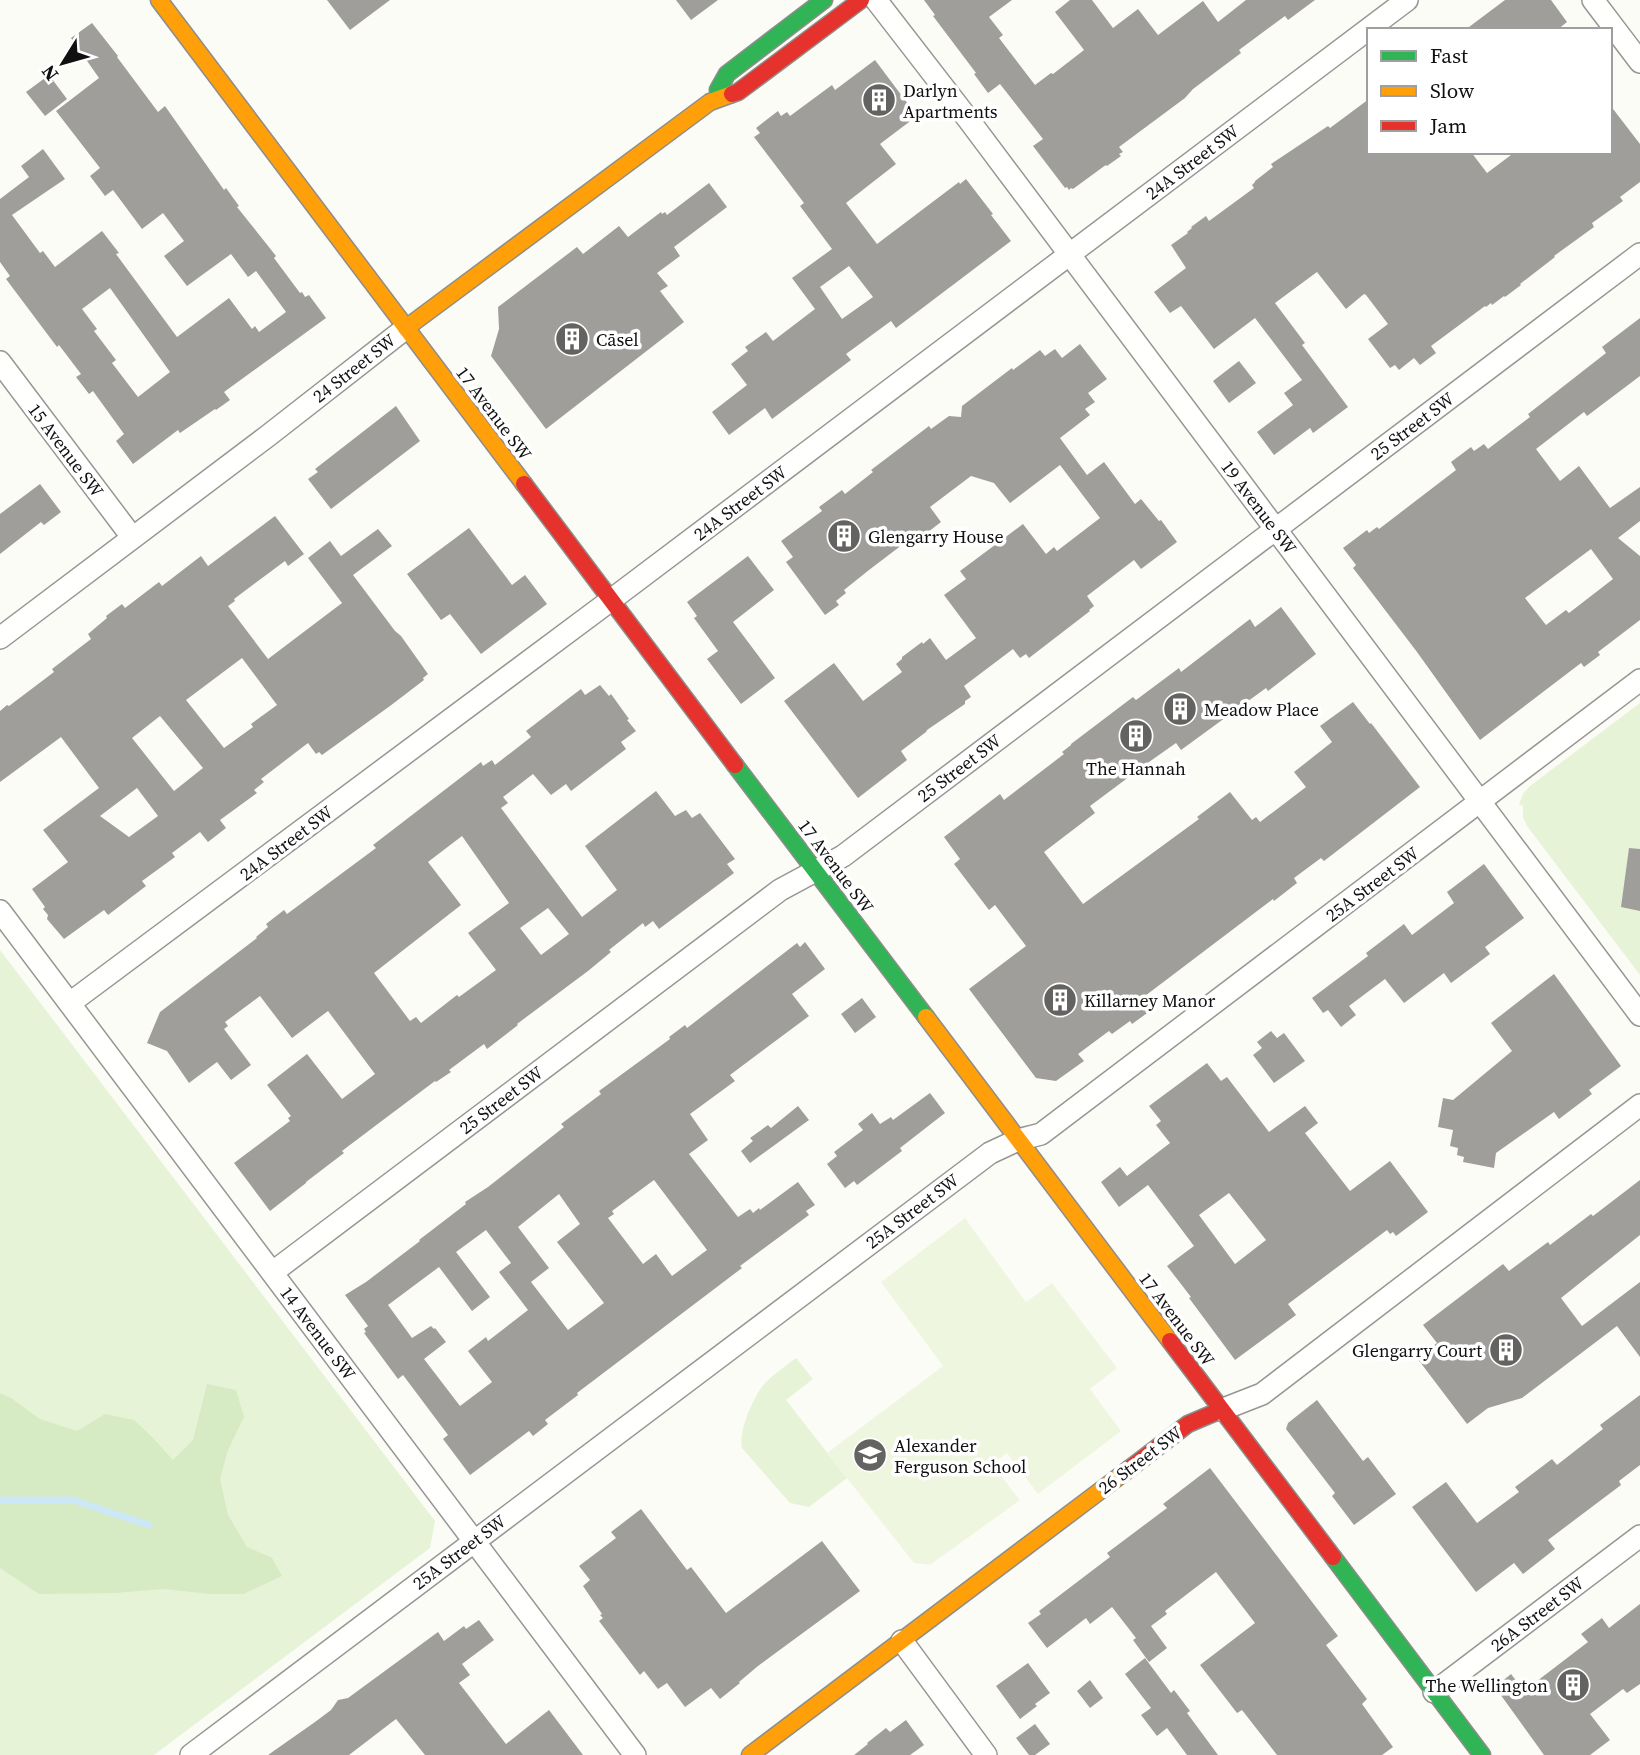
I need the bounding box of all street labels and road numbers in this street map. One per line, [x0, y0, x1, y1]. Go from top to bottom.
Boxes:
street label: 24A Street SW [1140, 118, 1244, 205]
street label: 24 Street SW [307, 327, 401, 408]
street label: 17 Avenue SW [450, 361, 538, 466]
street label: 25 Street SW [1365, 386, 1460, 466]
street label: 15 Avenue SW [22, 398, 110, 503]
street label: 19 Avenue SW [1215, 455, 1303, 560]
street label: 24A Street SW [688, 459, 792, 546]
street label: 25 Street SW [912, 728, 1007, 808]
street label: 24A Street SW [234, 799, 338, 886]
street label: 17 Avenue SW [792, 814, 880, 919]
street label: 25A Street SW [1320, 840, 1424, 927]
street label: 25 Street SW [454, 1060, 549, 1140]
street label: 25A Street SW [860, 1167, 964, 1254]
street label: 17 Avenue SW [1133, 1267, 1221, 1372]
street label: 14 Avenue SW [274, 1281, 362, 1386]
street label: 26 Street SW [1093, 1420, 1188, 1500]
street label: 25A Street SW [407, 1508, 511, 1595]
street label: 26A Street SW [1485, 1570, 1589, 1657]

